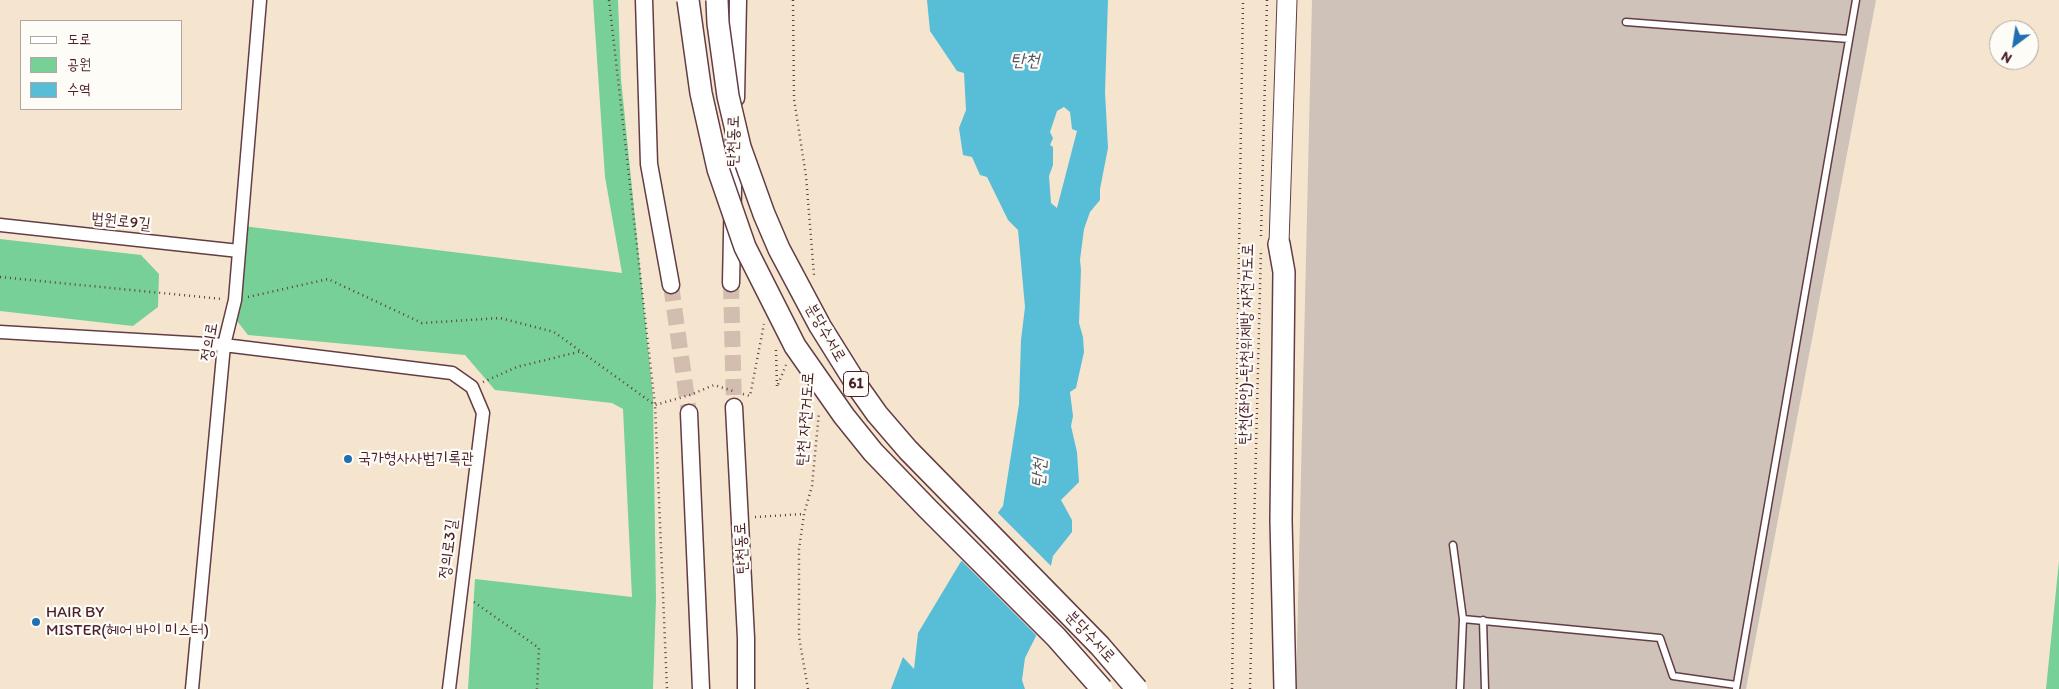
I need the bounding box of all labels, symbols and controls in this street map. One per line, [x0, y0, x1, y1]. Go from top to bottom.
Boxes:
legend [20, 20, 182, 110]
north arrow [1989, 20, 2039, 70]
text: 도로 [67, 30, 91, 48]
text: N [1998, 48, 2015, 67]
water label: 탄천 [1011, 50, 1039, 72]
text: 공원 [67, 55, 91, 73]
text: 수역 [67, 80, 91, 98]
street label: 탄천동로 [724, 115, 744, 167]
street label: 법원로9길 [90, 209, 152, 235]
street label: 탄천(좌안)-탄천위제방 자전거도로 [1236, 243, 1258, 445]
street label: 분당수서로 [801, 300, 849, 366]
street label: 정의로 [197, 321, 223, 363]
street label: 탄천 자전거도로 [793, 372, 819, 466]
road number: 61 [844, 372, 868, 396]
place label: 국가형사사법기록관 [358, 449, 474, 469]
marker: 국가형사사법기록관 [342, 453, 354, 465]
water label: 탄천 [1028, 458, 1052, 488]
street label: 정의로3길 [436, 518, 462, 580]
street label: 탄천동로 [731, 522, 753, 574]
place label: HAIR BY MISTER(헤어 바이 미스터) [46, 603, 209, 641]
street label: 분당수서로 [1061, 607, 1119, 667]
marker: HAIR BY MISTER(헤어 바이 미스터) [30, 616, 42, 628]

